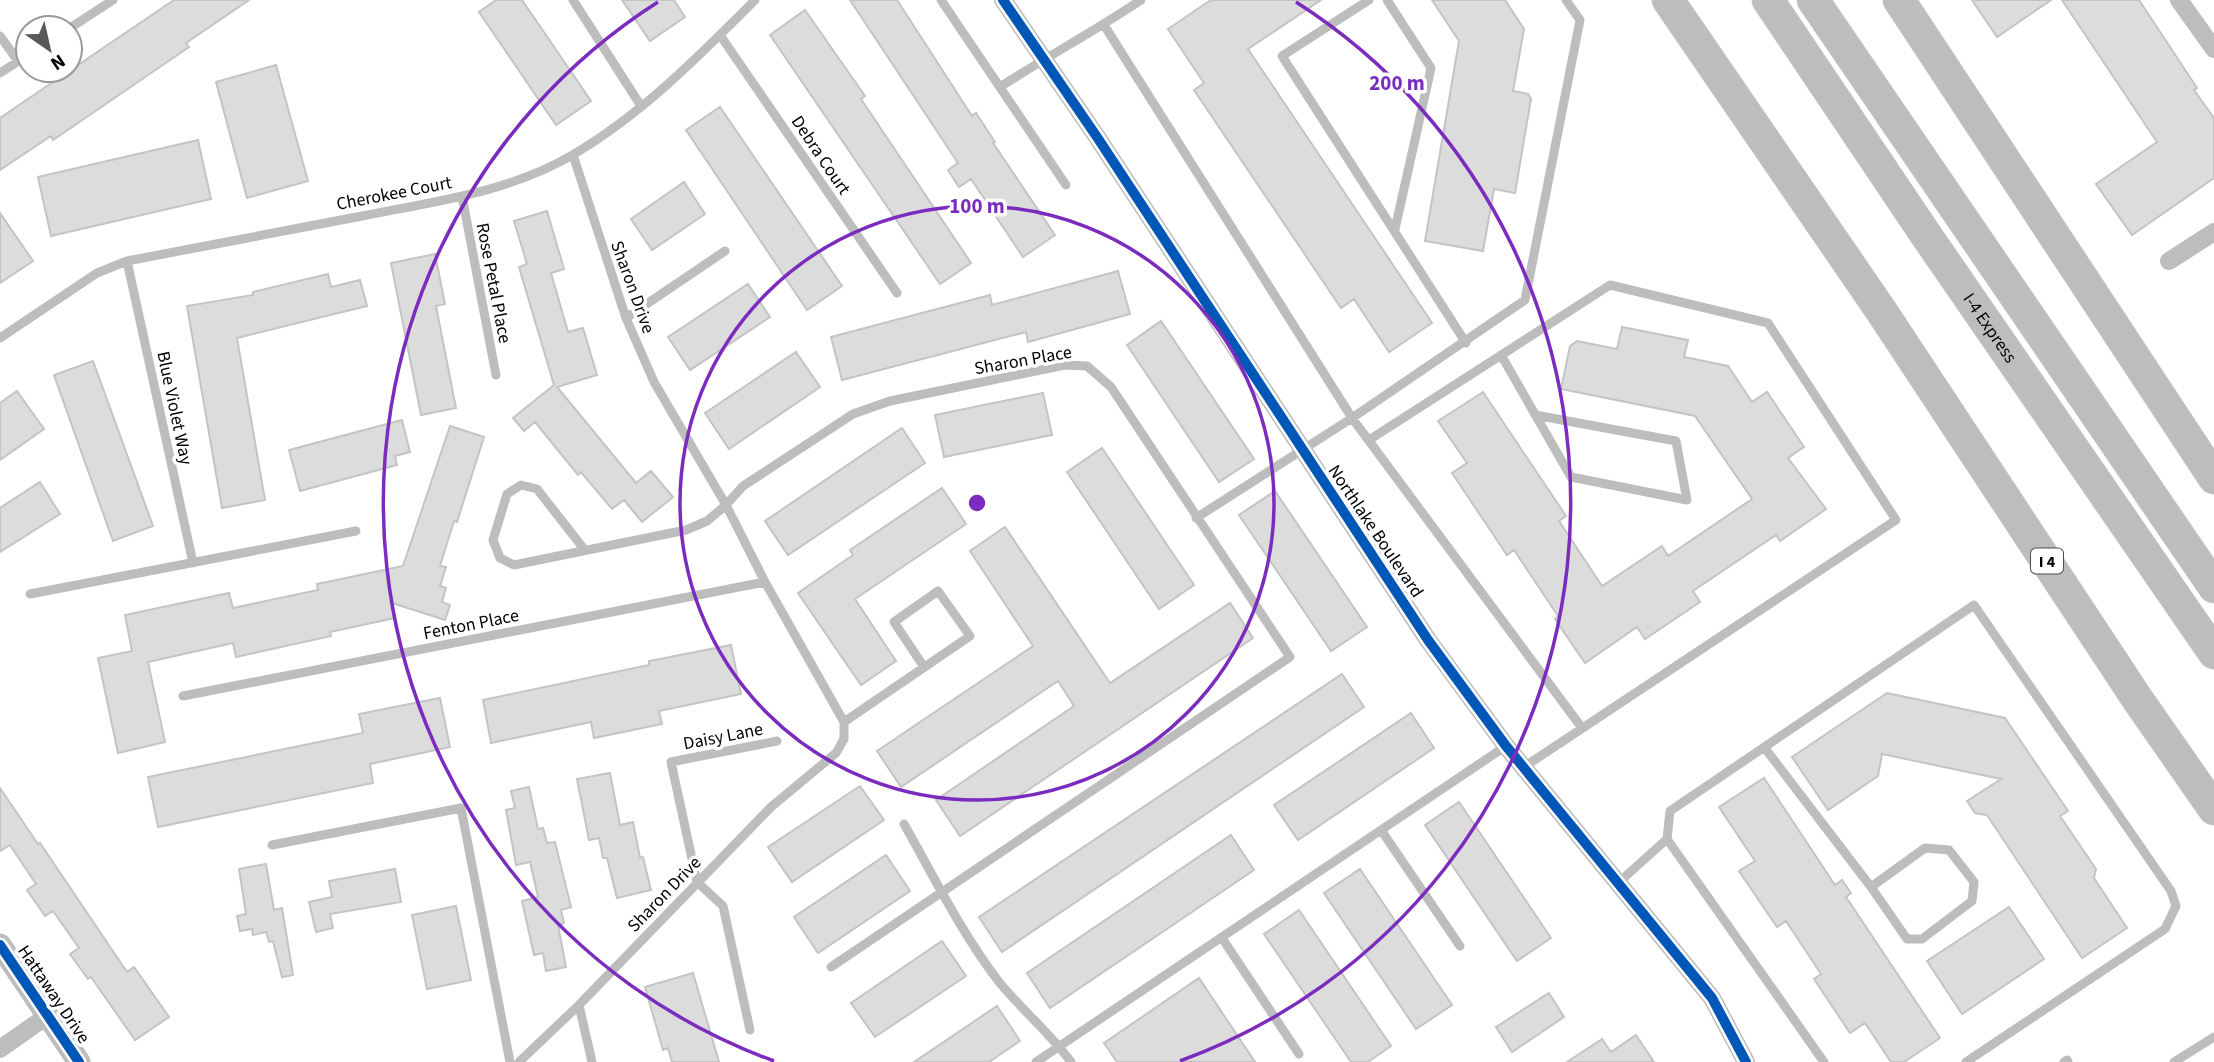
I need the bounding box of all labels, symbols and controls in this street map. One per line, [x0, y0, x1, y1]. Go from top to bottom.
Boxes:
north arrow [14, 14, 84, 84]
text: N [45, 47, 70, 77]
text: 200 m [1369, 68, 1425, 98]
street label: Debra Court [785, 111, 856, 200]
street label: Cherokee Court [334, 170, 454, 217]
text: 100 m [949, 191, 1005, 221]
street label: Rose Petal Place [470, 221, 517, 345]
street label: Sharon Drive [604, 237, 661, 337]
street label: I-4 Express [1957, 288, 2023, 368]
street label: Sharon Place [972, 340, 1074, 381]
street label: Blue Violet Way [150, 349, 199, 468]
street label: Northlake Boulevard [1322, 460, 1429, 603]
centre of rings [965, 491, 989, 515]
road number: I 4 [2031, 548, 2063, 574]
street label: Fenton Place [421, 603, 521, 646]
street label: Daisy Lane [681, 717, 765, 756]
street label: Sharon Drive [622, 851, 707, 938]
street label: Hattaway Drive [11, 940, 96, 1049]

